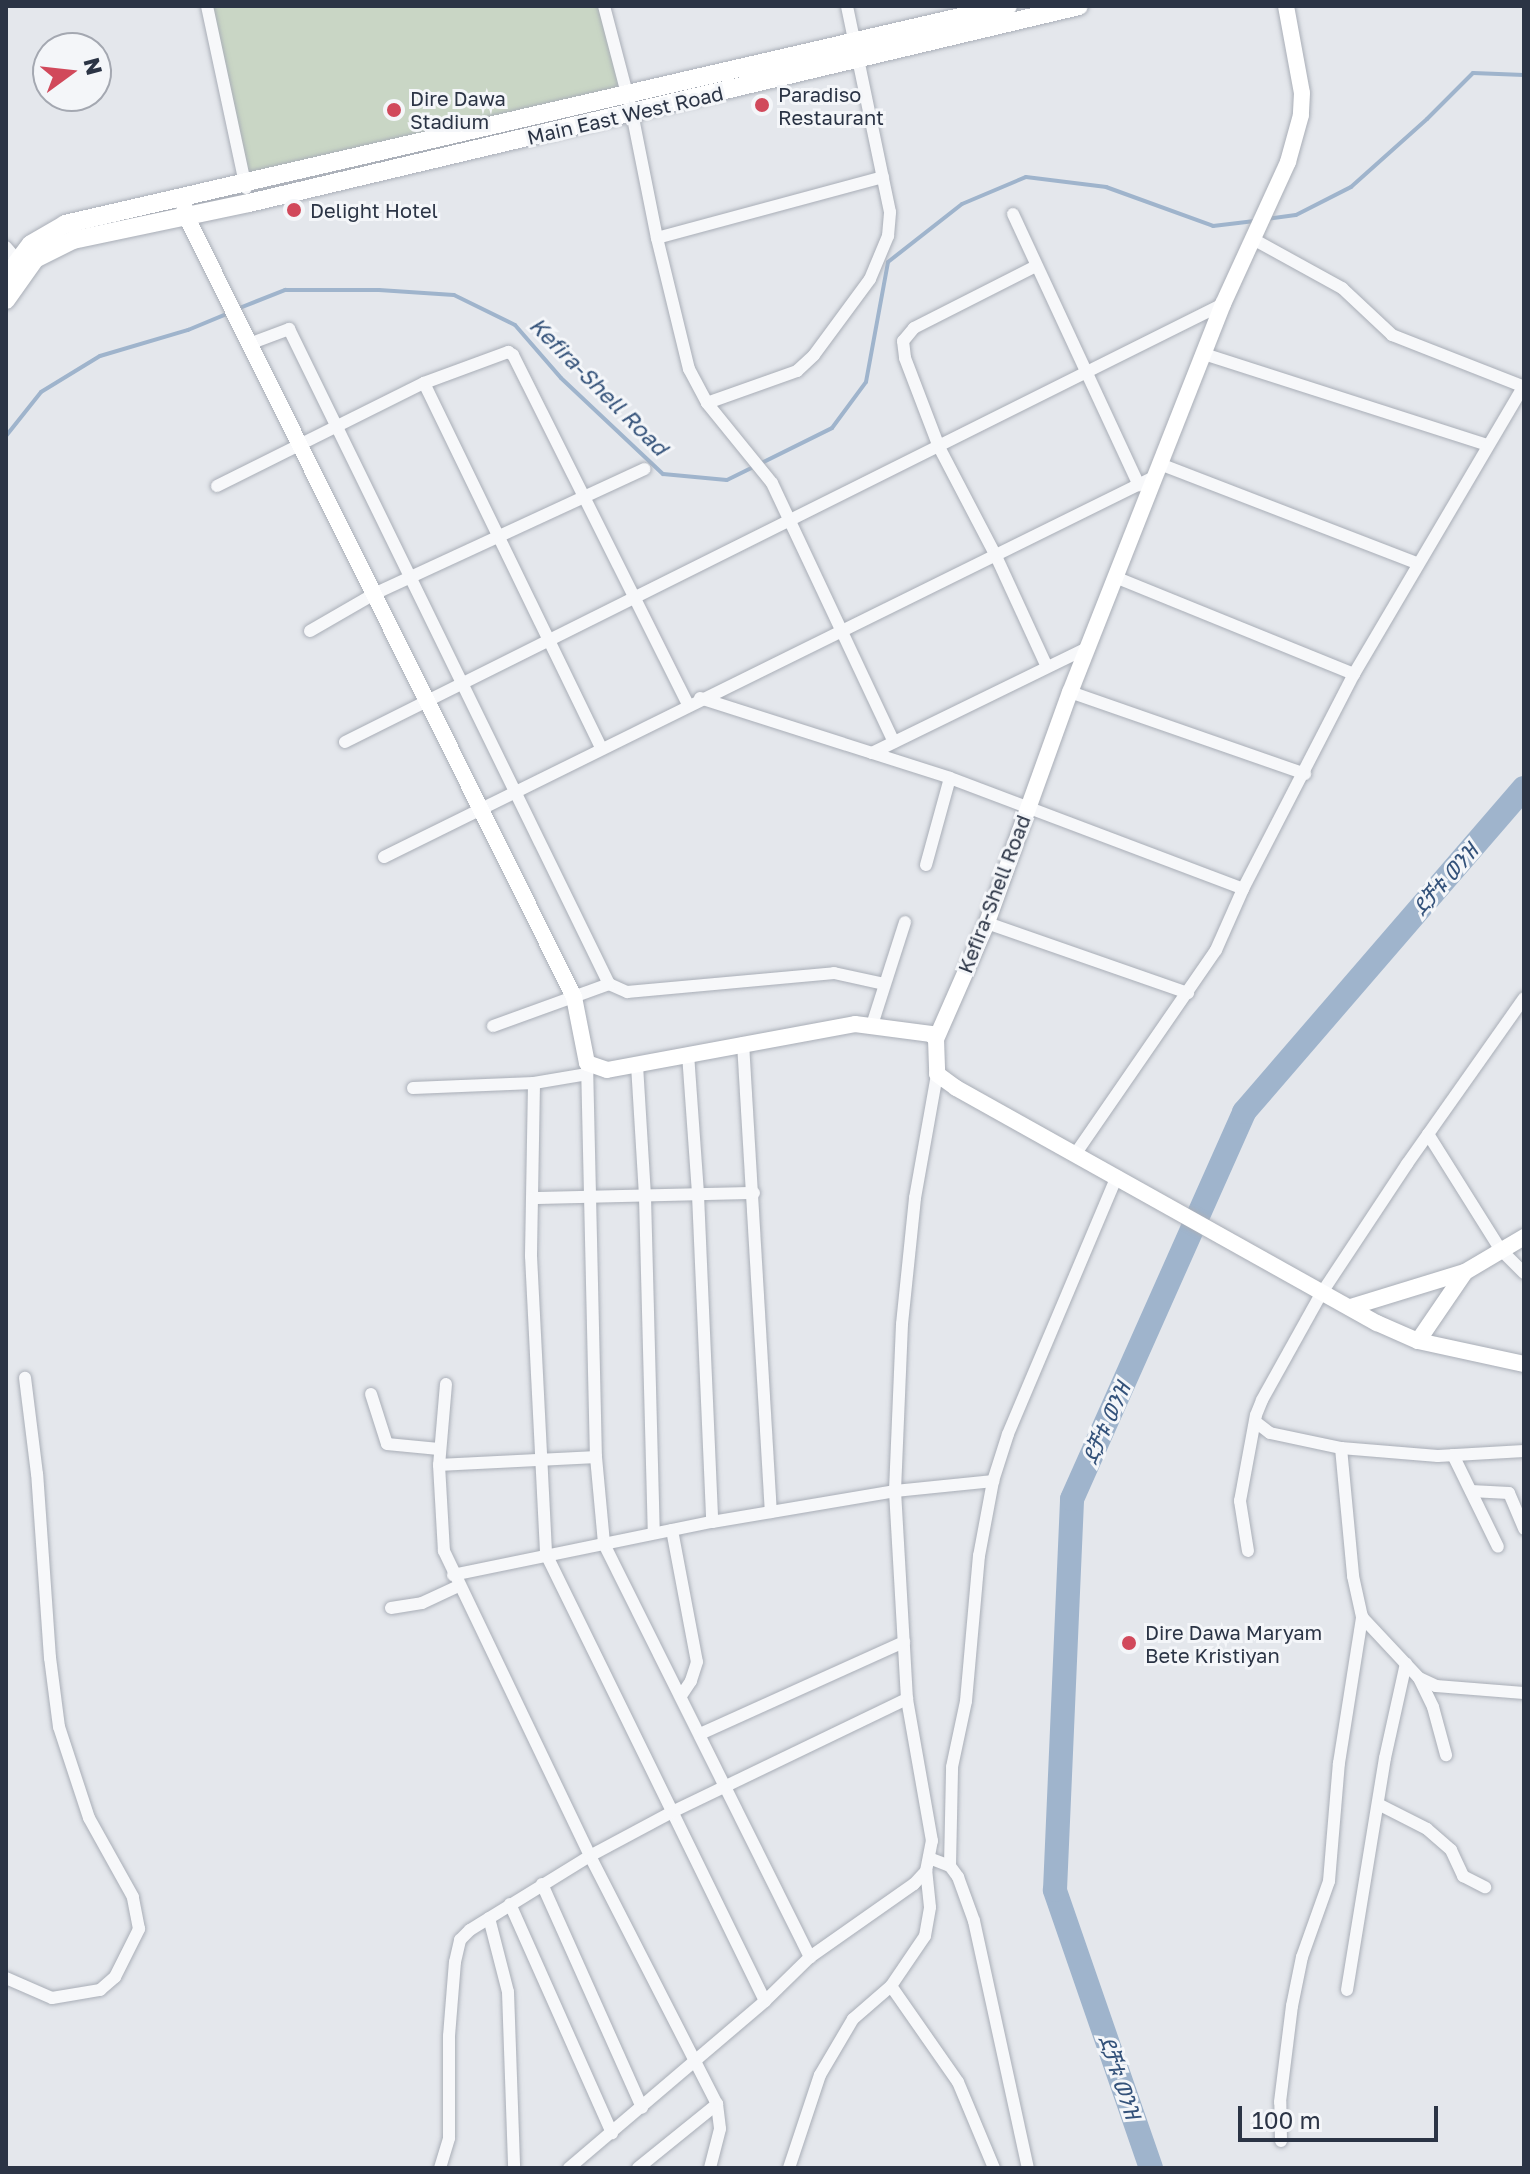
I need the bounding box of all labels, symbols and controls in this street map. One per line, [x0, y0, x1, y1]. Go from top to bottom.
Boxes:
north arrow [32, 32, 112, 112]
text: N [79, 55, 109, 78]
street label: Main East West Road [525, 81, 725, 149]
place label: Paradiso Restaurant [778, 82, 884, 129]
place label: Dire Dawa Stadium [410, 86, 506, 133]
marker: Paradiso Restaurant [753, 96, 771, 114]
marker: Dire Dawa Stadium [385, 101, 403, 119]
place label: Delight Hotel [310, 198, 438, 222]
marker: Delight Hotel [285, 201, 303, 219]
water label: Kefira-Shell Road [525, 312, 673, 460]
street label: Kefira-Shell Road [953, 812, 1035, 976]
water label: ደቻቱ ወንዝ [1407, 838, 1483, 920]
water label: ደቻቱ ወንዝ [1076, 1378, 1136, 1468]
place label: Dire Dawa Maryam Bete Kristiyan [1145, 1620, 1322, 1667]
marker: Dire Dawa Maryam Bete Kristiyan [1120, 1634, 1138, 1652]
water label: ደቻቱ ወንዝ [1093, 2032, 1147, 2122]
scale bar [1242, 2090, 1442, 2140]
text: 100 m [1252, 2105, 1321, 2134]

